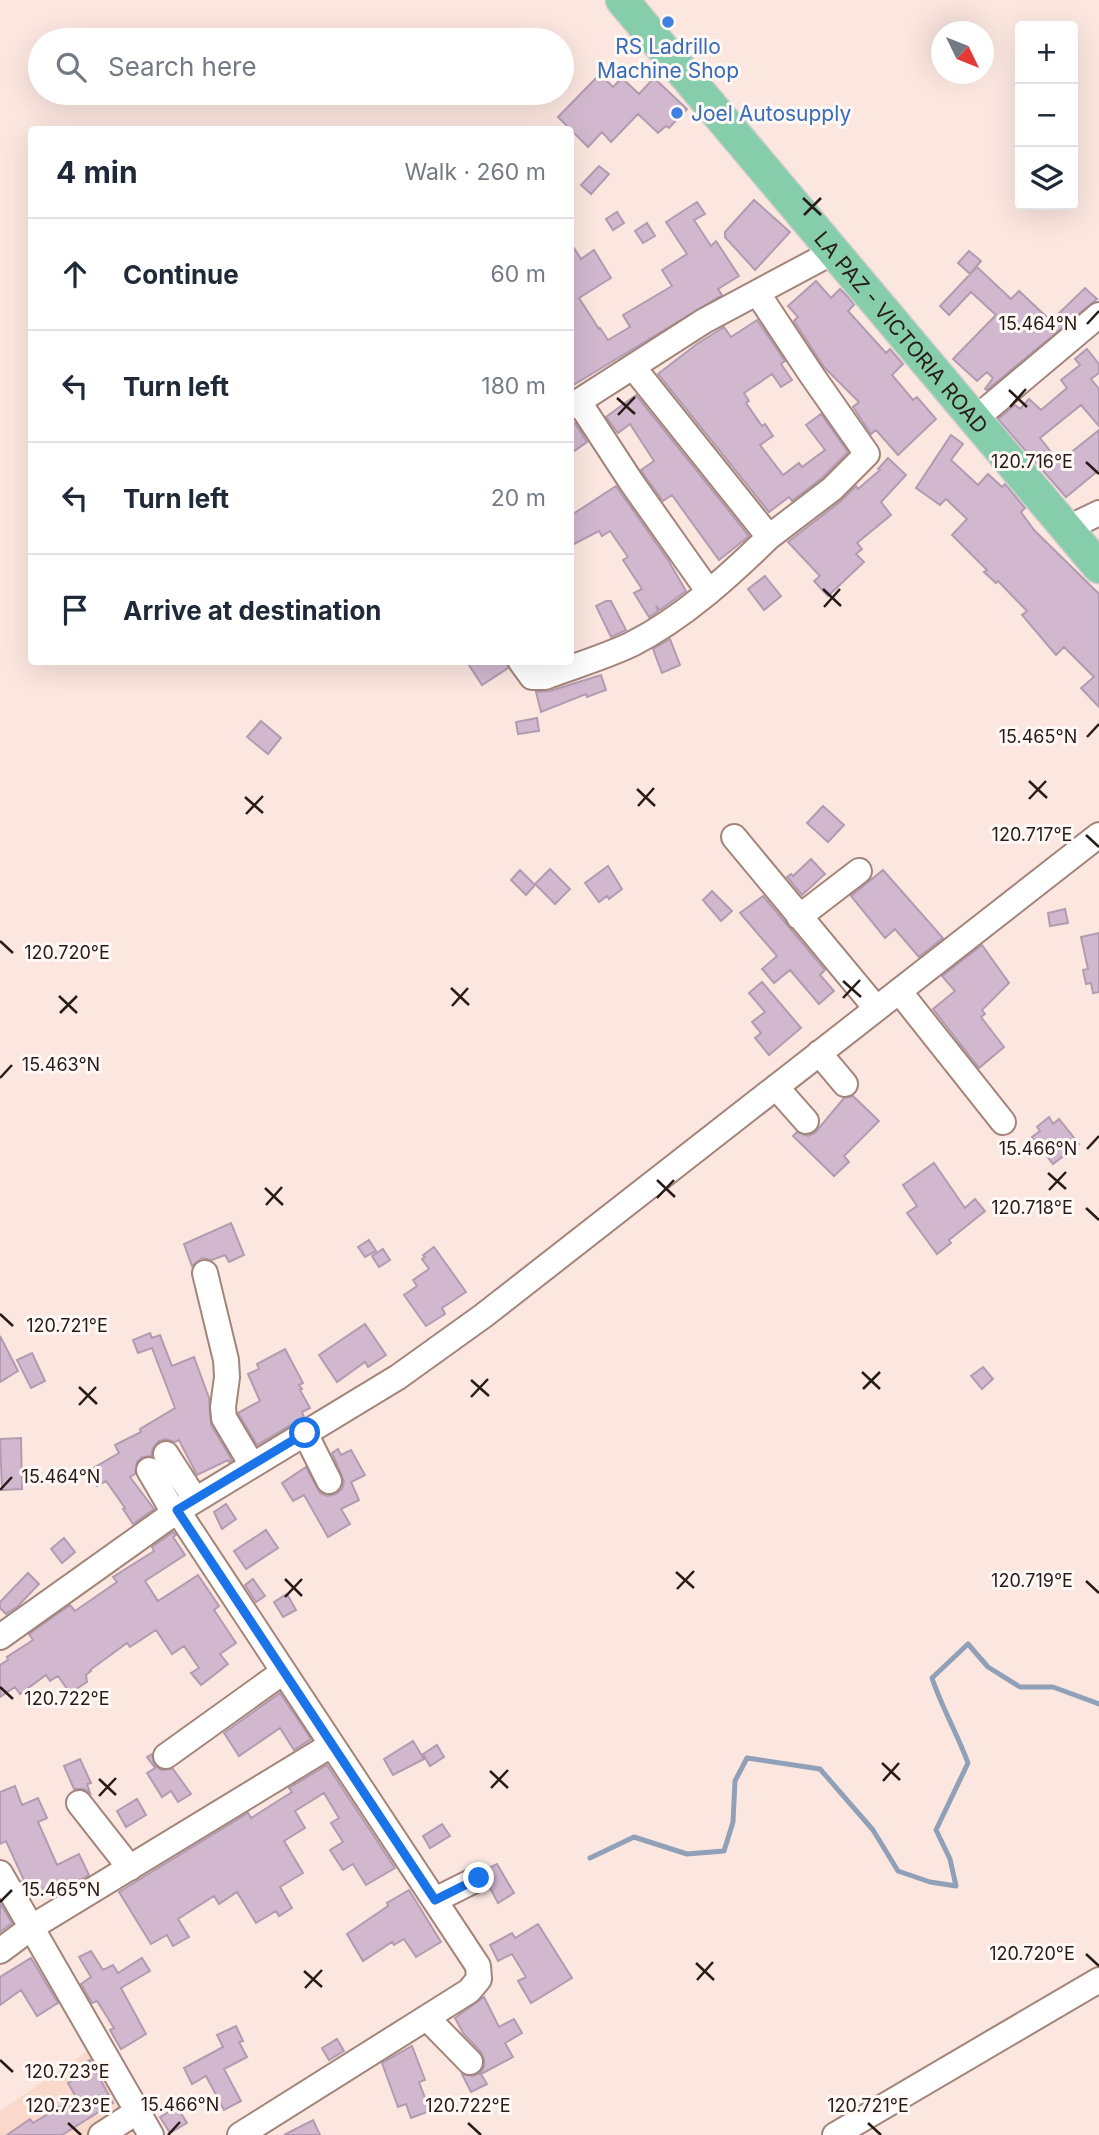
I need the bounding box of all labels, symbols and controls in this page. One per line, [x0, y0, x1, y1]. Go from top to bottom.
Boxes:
marker: RS Ladrillo Machine Shop [660, 14, 676, 30]
north arrow [931, 21, 994, 84]
map controls [1015, 21, 1078, 210]
button: + [1015, 21, 1078, 84]
search box [28, 28, 574, 105]
place label: RS Ladrillo Machine Shop [597, 34, 739, 83]
icon: search [52, 48, 90, 86]
text: Search here [108, 51, 257, 82]
button: − [1015, 84, 1078, 147]
place label: Joel Autosupply [691, 101, 851, 126]
marker: Joel Autosupply [669, 105, 685, 121]
button: layers [1015, 147, 1078, 210]
text: 4 min [56, 154, 138, 190]
text: Walk · 260 m [404, 158, 546, 186]
street label: LA PAZ - VICTORIA ROAD [809, 226, 993, 438]
icon: ahead [56, 255, 94, 293]
text: Continue [123, 259, 239, 290]
text: 60 m [491, 260, 546, 288]
text: 15.464°N [999, 313, 1077, 334]
icon: left [56, 367, 94, 405]
text: Turn left [123, 371, 229, 402]
text: 180 m [481, 372, 546, 400]
text: 120.716°E [991, 451, 1073, 472]
icon: left [56, 479, 94, 517]
text: Turn left [123, 483, 229, 514]
text: 20 m [491, 484, 546, 512]
icon: arrive [56, 591, 94, 629]
text: Arrive at destination [123, 595, 382, 626]
text: 15.465°N [999, 726, 1077, 747]
text: 120.717°E [992, 824, 1072, 845]
text: 120.720°E [24, 942, 110, 963]
text: 15.463°N [22, 1054, 100, 1075]
text: 15.466°N [999, 1138, 1077, 1159]
text: 120.718°E [991, 1197, 1073, 1218]
text: 120.721°E [26, 1315, 108, 1336]
route start [289, 1417, 320, 1448]
text: 15.464°N [22, 1466, 100, 1487]
text: 120.719°E [991, 1570, 1073, 1591]
text: 120.722°E [24, 1688, 110, 1709]
route end [463, 1862, 494, 1893]
text: 15.465°N [22, 1879, 100, 1900]
text: 120.720°E [989, 1943, 1075, 1964]
text: 120.723°E [24, 2061, 110, 2082]
text: 15.466°N [141, 2094, 219, 2115]
text: 120.723°E [25, 2095, 111, 2116]
text: 120.722°E [425, 2095, 511, 2116]
text: 120.721°E [827, 2095, 909, 2116]

